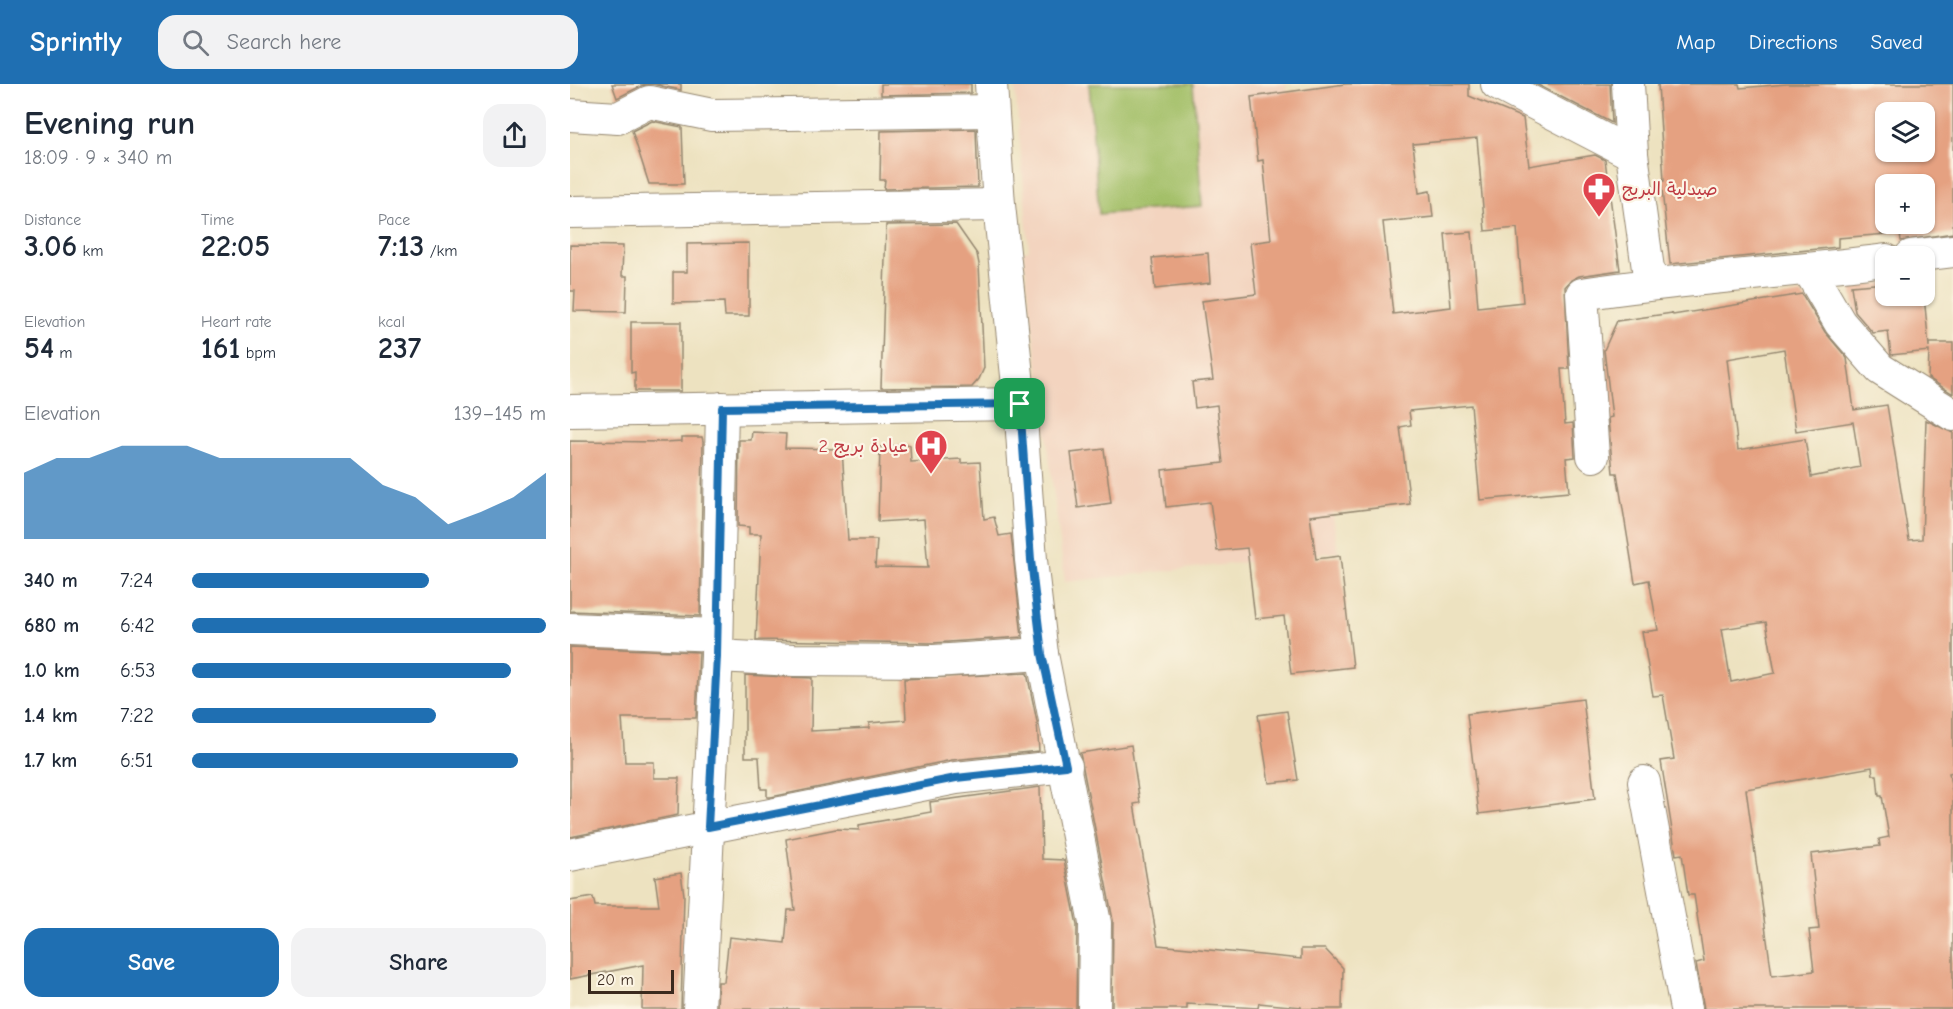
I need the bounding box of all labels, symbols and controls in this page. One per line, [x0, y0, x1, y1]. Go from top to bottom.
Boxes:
search box [158, 15, 578, 69]
text: Sprintly [30, 26, 122, 58]
icon: search [179, 26, 212, 59]
text: Search here [227, 29, 341, 55]
text: Map [1676, 30, 1716, 54]
text: Directions [1749, 30, 1838, 54]
text: Saved [1871, 30, 1923, 54]
map controls [1875, 102, 1935, 306]
button: layers [1875, 102, 1935, 162]
text: Evening run [24, 104, 195, 142]
button: share [483, 104, 546, 167]
text: 18:09 · 9 × 340 m [24, 146, 172, 169]
pharmacy icon: صيدلية البريج [1581, 171, 1617, 218]
button: + [1875, 174, 1935, 234]
place label: صيدلية البريج [1622, 179, 1718, 201]
text: Distance [24, 211, 81, 229]
text: Time [201, 211, 234, 229]
text: Pace [378, 211, 410, 229]
text: 3.06 [24, 229, 77, 264]
text: 22:05 [201, 229, 270, 264]
text: 7:13 [378, 229, 424, 264]
text: km [77, 242, 103, 260]
text: /km [424, 242, 458, 260]
button: − [1875, 246, 1935, 306]
text: Elevation [24, 313, 85, 331]
text: Heart rate [201, 313, 272, 331]
text: kcal [378, 313, 405, 331]
text: 54 [24, 331, 54, 366]
text: 161 [201, 331, 240, 366]
text: 237 [378, 331, 421, 366]
text: m [54, 344, 73, 362]
text: bpm [240, 344, 276, 362]
pin [994, 378, 1045, 429]
icon: arrive [1003, 387, 1036, 420]
text: Elevation [24, 402, 101, 425]
text: 139–145 m [454, 402, 546, 425]
hospital icon: عيادة بريج 2 [913, 428, 949, 475]
place label: عيادة بريج 2 [818, 436, 908, 458]
text: 340 m [24, 569, 78, 592]
text: 7:24 [120, 569, 153, 592]
text: 680 m [24, 614, 79, 637]
text: 6:42 [120, 614, 155, 637]
text: 1.0 km [24, 659, 80, 682]
text: 6:53 [120, 659, 155, 682]
text: 1.4 km [24, 704, 78, 727]
text: 7:22 [120, 704, 154, 727]
text: 1.7 km [24, 749, 77, 772]
text: 6:51 [120, 749, 153, 772]
button: Save [24, 928, 279, 997]
button: Share [291, 928, 546, 997]
scale bar [588, 967, 674, 994]
text: 20 m [597, 971, 634, 989]

